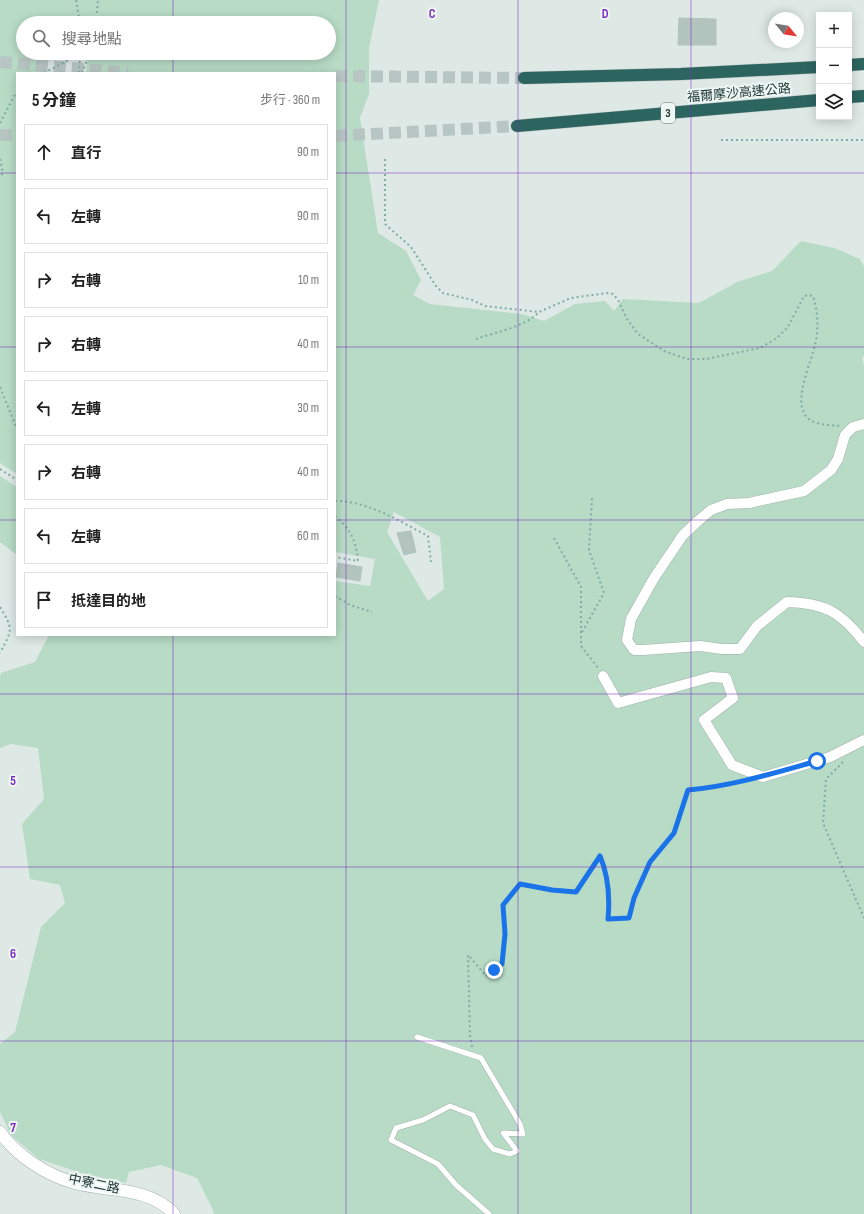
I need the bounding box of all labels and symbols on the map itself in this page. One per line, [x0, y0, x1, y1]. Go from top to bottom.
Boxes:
text: C [429, 6, 436, 22]
text: D [602, 6, 609, 22]
north arrow [768, 12, 804, 48]
street label: 福爾摩沙高速公路 [686, 80, 792, 106]
road number: 3 [661, 103, 675, 123]
route start [808, 752, 826, 770]
text: 5 [10, 773, 16, 789]
text: 6 [10, 946, 16, 962]
route end [485, 961, 503, 979]
text: 7 [10, 1120, 16, 1136]
street label: 中寮二路 [67, 1171, 121, 1197]

